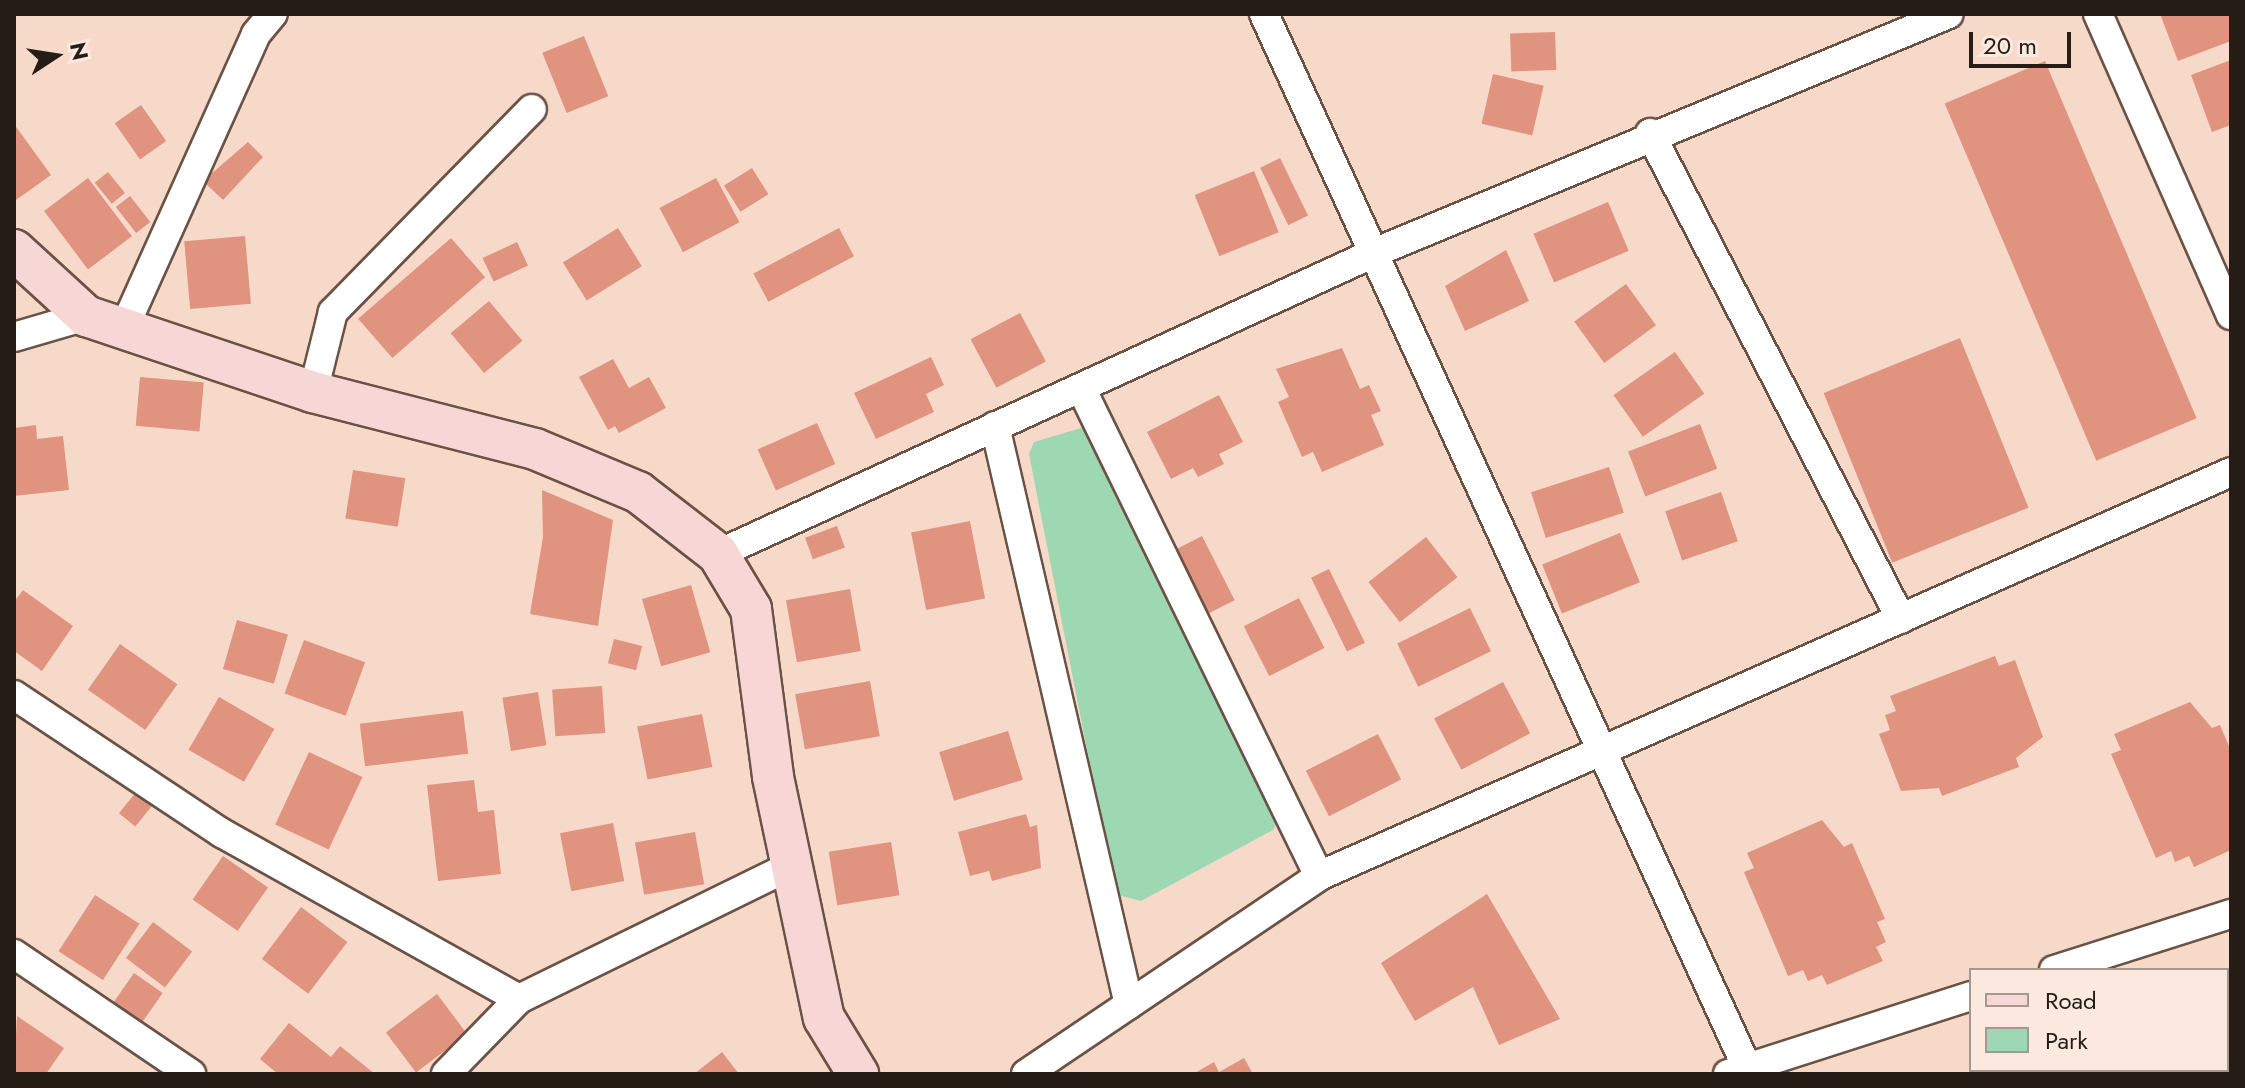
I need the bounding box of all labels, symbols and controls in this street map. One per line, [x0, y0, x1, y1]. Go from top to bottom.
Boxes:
north arrow [16, 16, 96, 96]
scale bar [1973, 16, 2075, 66]
text: 20 m [1983, 28, 2037, 63]
text: N [62, 39, 97, 63]
legend [1969, 968, 2229, 1072]
text: Road [2045, 983, 2097, 1018]
text: Park [2045, 1023, 2088, 1058]

